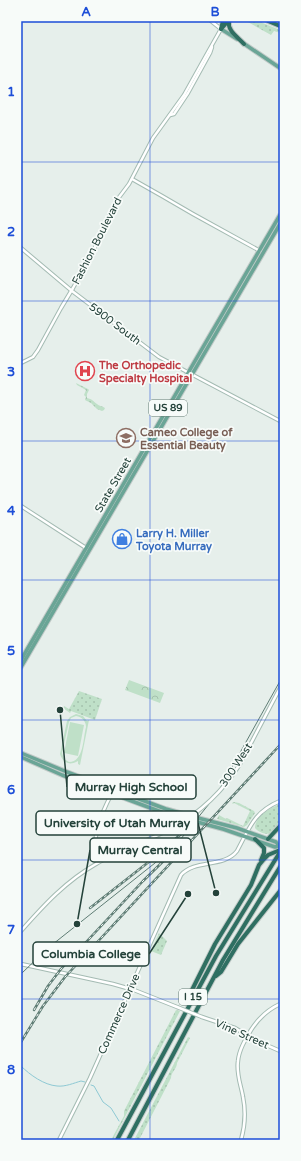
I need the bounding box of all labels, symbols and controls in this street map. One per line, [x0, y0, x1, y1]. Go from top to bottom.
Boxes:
text: A [81, 4, 91, 20]
text: B [210, 4, 220, 20]
text: 1 [7, 84, 15, 100]
street label: Fashion Boulevard [69, 195, 125, 287]
text: 2 [7, 224, 15, 240]
street label: 5900 South [87, 300, 143, 348]
place label: The Orthopedic Specialty Hospital [98, 359, 192, 386]
hospital icon: The Orthopedic Specialty Hospital [74, 360, 96, 382]
text: 3 [7, 364, 15, 380]
road number: US 89 [149, 400, 187, 416]
place label: Cameo College of Essential Beauty [140, 426, 233, 453]
school or university icon: Cameo College of Essential Beauty [115, 427, 137, 449]
street label: State Street [92, 455, 134, 515]
text: 4 [7, 503, 16, 519]
place label: Larry H. Miller Toyota Murray [135, 527, 212, 554]
shop icon: Larry H. Miller Toyota Murray [111, 528, 133, 550]
text: 5 [7, 643, 15, 659]
street label: 300 West [217, 741, 255, 789]
callout: Murray High School [67, 775, 196, 799]
text: Murray High School [75, 780, 187, 795]
text: 6 [7, 782, 15, 798]
callout: University of Utah Murray [36, 811, 198, 835]
text: University of Utah Murray [44, 816, 191, 831]
callout: Murray Central [90, 838, 191, 862]
text: Murray Central [97, 843, 183, 858]
text: 7 [7, 922, 15, 938]
callout: Columbia College [33, 942, 149, 966]
text: Columbia College [41, 947, 141, 962]
street label: Commerce Drive [95, 972, 143, 1056]
road number: I 15 [179, 989, 207, 1005]
street label: Vine Street [213, 1016, 271, 1052]
text: 8 [7, 1062, 15, 1078]

